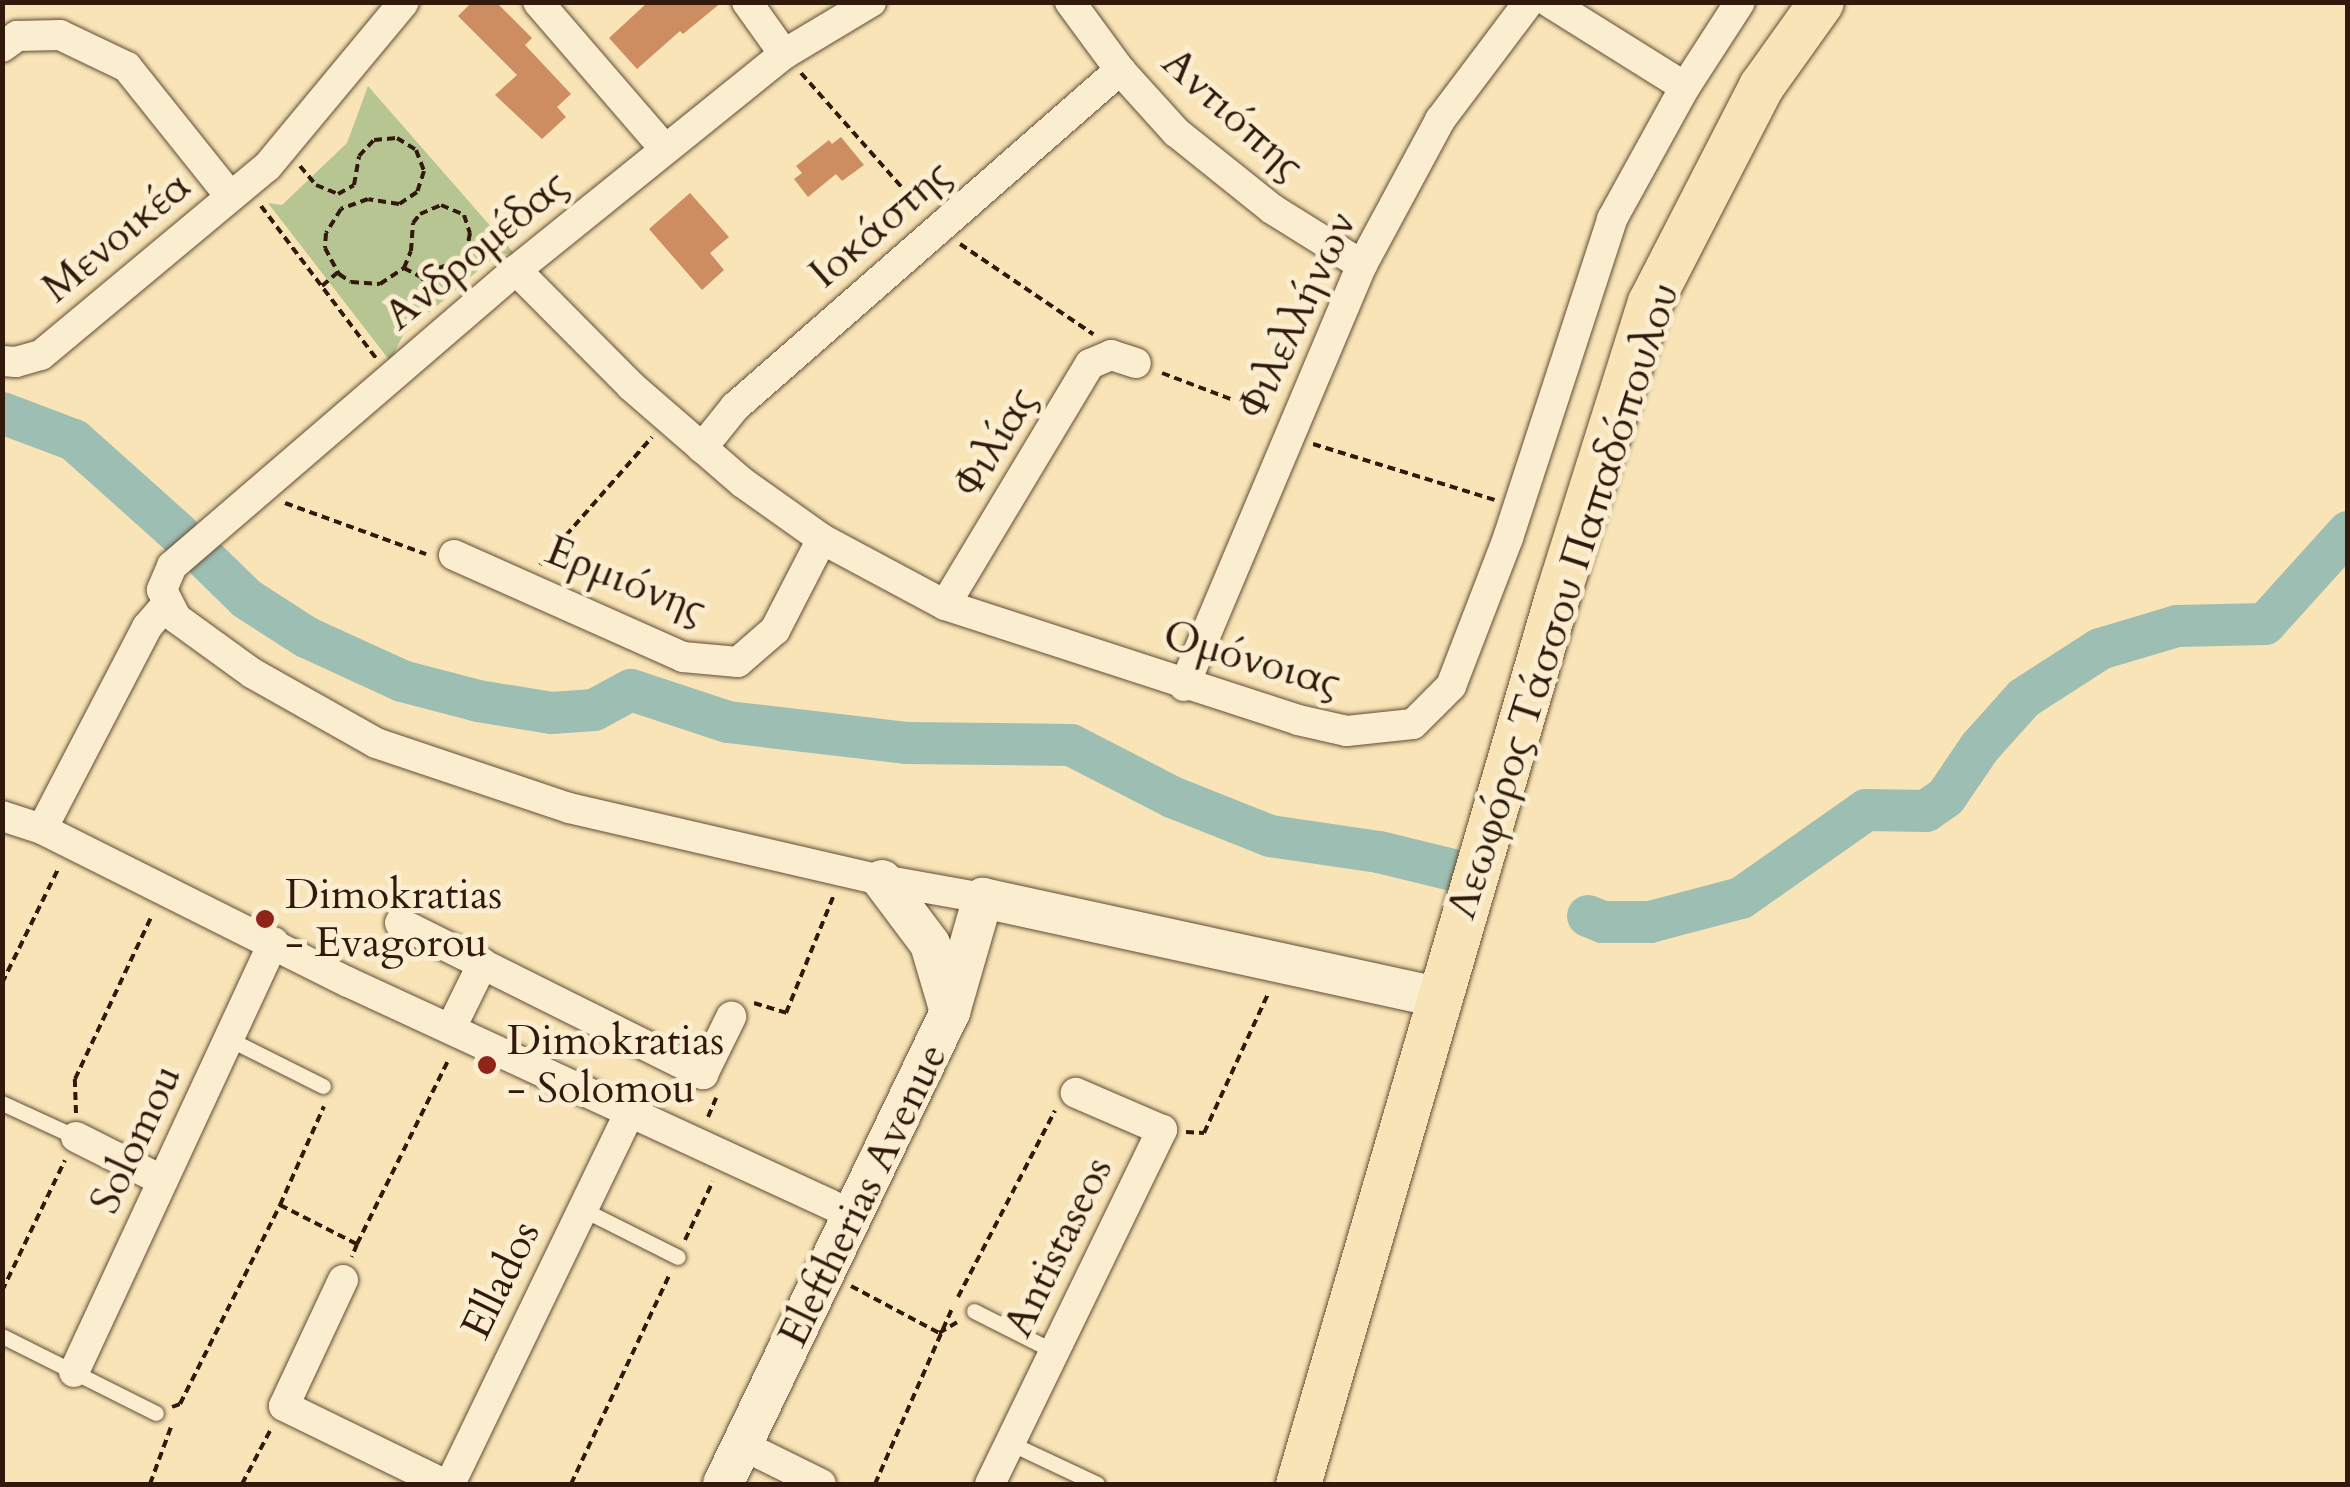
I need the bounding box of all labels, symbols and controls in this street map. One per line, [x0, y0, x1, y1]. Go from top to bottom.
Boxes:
street label: Αντιόπης [1152, 37, 1314, 191]
street label: Ιοκάστης [799, 149, 961, 299]
street label: Ανδρομέδας [374, 159, 578, 341]
street label: Μενοικέα [32, 161, 200, 313]
street label: Φιλελλήνων [1227, 204, 1367, 426]
street label: Λεωφόρος Τάσσου Παπαδόπουλου [1436, 277, 1690, 925]
street label: Φιλίας [943, 378, 1047, 506]
street label: Ερμιόνης [539, 525, 713, 635]
street label: Ομόνοιας [1158, 610, 1346, 708]
place label: Dimokratias - Evagorou [285, 870, 502, 968]
marker: Dimokratias - Evagorou [254, 908, 276, 930]
place label: Dimokratias - Solomou [507, 1016, 724, 1114]
street label: Eleftherias Avenue [768, 1035, 958, 1355]
marker: Dimokratias - Solomou [476, 1054, 498, 1076]
street label: Solomou [80, 1057, 192, 1221]
street label: Antistaseos [993, 1149, 1123, 1345]
street label: Ellados [451, 1213, 551, 1347]

